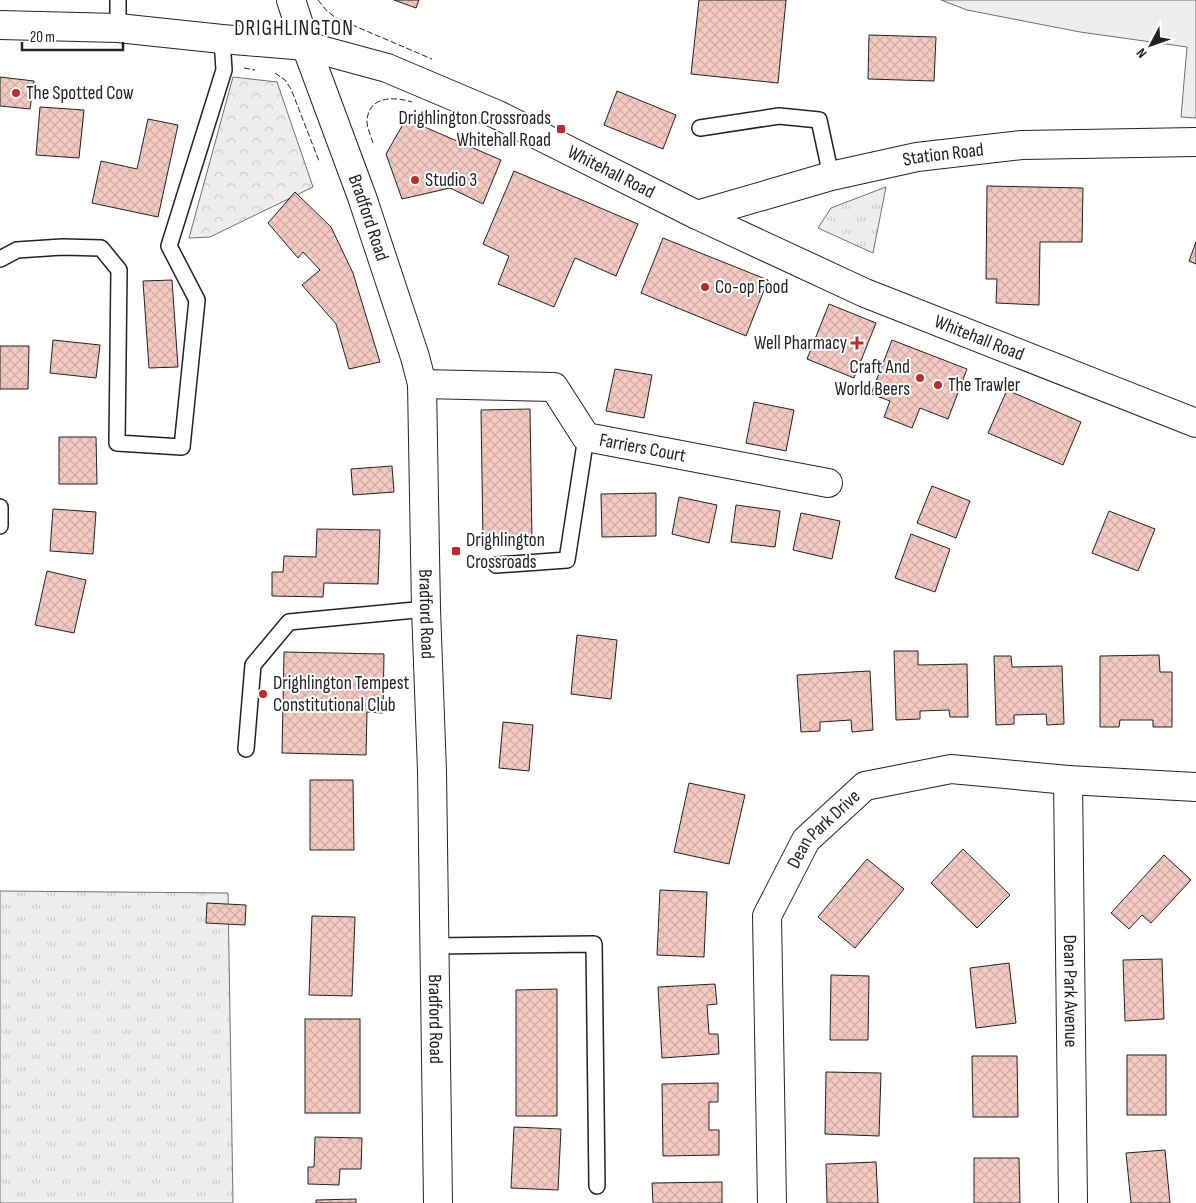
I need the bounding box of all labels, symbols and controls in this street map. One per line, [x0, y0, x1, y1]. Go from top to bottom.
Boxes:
district label: DRIGHLINGTON [234, 16, 354, 41]
scale bar [22, 20, 124, 52]
north arrow [1126, 20, 1176, 70]
text: 20 m [30, 28, 55, 47]
text: N [1133, 45, 1150, 62]
place label: The Spotted Cow [26, 82, 134, 105]
marker: The Spotted Cow [10, 87, 22, 99]
place label: Drighlington Crossroads Whitehall Road [398, 107, 551, 152]
marker: Drighlington Crossroads Whitehall Road [555, 123, 567, 135]
street label: Station Road [901, 138, 985, 171]
street label: Whitehall Road [564, 140, 659, 203]
place label: Studio 3 [425, 169, 477, 192]
street label: Bradford Road [343, 171, 394, 264]
marker: Studio 3 [409, 174, 421, 186]
place label: Co-op Food [715, 276, 788, 299]
marker: Co-op Food [699, 281, 711, 293]
street label: Whitehall Road [931, 310, 1027, 366]
place label: Well Pharmacy [754, 332, 848, 355]
marker: Well Pharmacy [851, 337, 863, 349]
place label: Craft And World Beers [834, 356, 910, 401]
marker: Craft And World Beers [914, 372, 926, 384]
place label: The Trawler [948, 374, 1021, 397]
marker: The Trawler [932, 379, 944, 391]
street label: Farriers Court [597, 428, 688, 467]
place label: Drighlington Crossroads [466, 529, 545, 574]
marker: Drighlington Crossroads [450, 545, 462, 557]
street label: Bradford Road [414, 569, 439, 659]
place label: Drighlington Tempest Constitutional Club [273, 672, 409, 717]
marker: Drighlington Tempest Constitutional Club [257, 688, 269, 700]
street label: Dean Park Drive [782, 785, 865, 872]
street label: Dean Park Avenue [1058, 934, 1083, 1048]
street label: Bradford Road [423, 974, 448, 1064]

